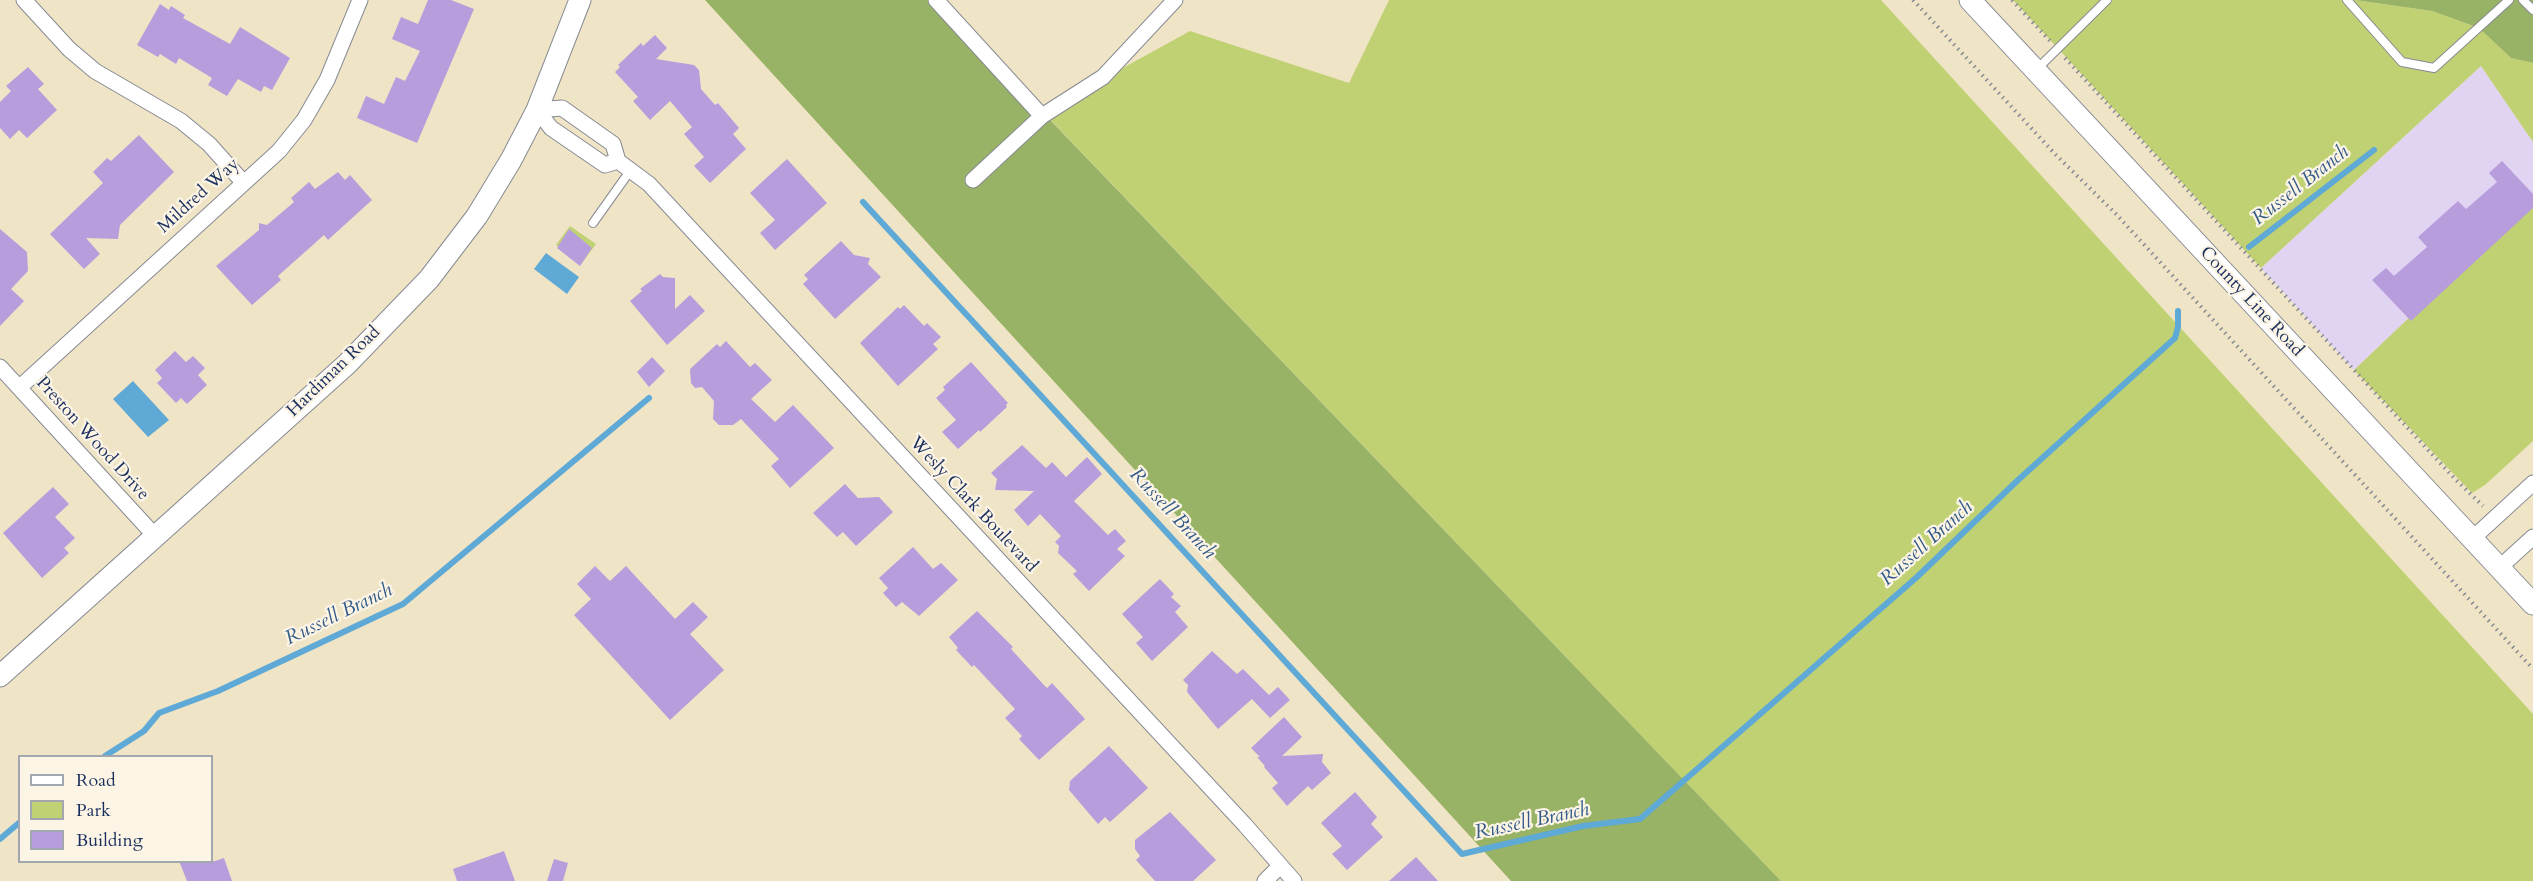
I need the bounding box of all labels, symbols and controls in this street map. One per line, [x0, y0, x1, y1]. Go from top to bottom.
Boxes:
water label: Russell Branch [2248, 141, 2354, 231]
street label: Mildred Way [154, 154, 244, 238]
street label: County Line Road [2195, 243, 2307, 361]
street label: Hardiman Road [283, 322, 385, 422]
street label: Preston Wood Drive [31, 373, 153, 505]
street label: Wesly Clark Boulevard [904, 433, 1042, 577]
water label: Russell Branch [1124, 463, 1220, 565]
water label: Russell Branch [1876, 496, 1978, 592]
water label: Russell Branch [282, 579, 396, 651]
legend [18, 755, 213, 863]
text: Road [76, 768, 116, 793]
text: Park [76, 798, 111, 823]
water label: Russell Branch [1473, 798, 1591, 846]
text: Building [76, 828, 143, 853]

